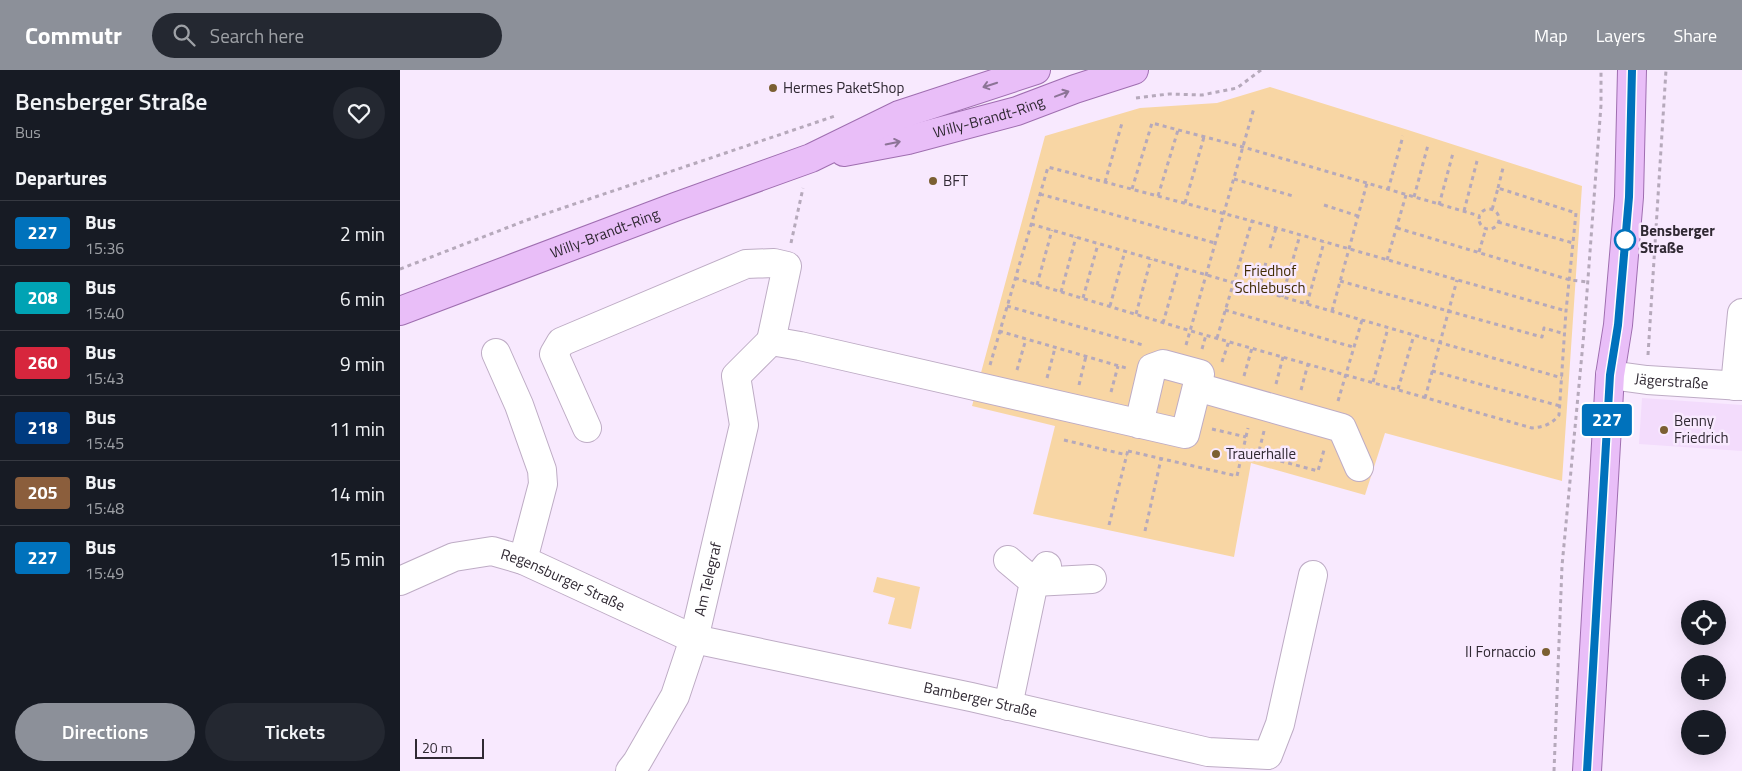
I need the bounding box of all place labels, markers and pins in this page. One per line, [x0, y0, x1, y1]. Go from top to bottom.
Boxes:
place label: Hermes PaketShop [783, 76, 904, 99]
marker: Hermes PaketShop [767, 82, 779, 94]
place label: BFT [943, 169, 968, 192]
marker: BFT [927, 175, 939, 187]
place label: Bensberger Straße [1640, 219, 1715, 259]
marker: Bensberger Straße [1614, 229, 1636, 251]
place label: Benny Friedrich [1674, 409, 1729, 449]
marker: Benny Friedrich [1658, 424, 1670, 436]
place label: Trauerhalle [1226, 442, 1296, 465]
marker: Trauerhalle [1210, 448, 1222, 460]
place label: Il Fornaccio [1465, 640, 1536, 663]
marker: Il Fornaccio [1540, 646, 1552, 658]

